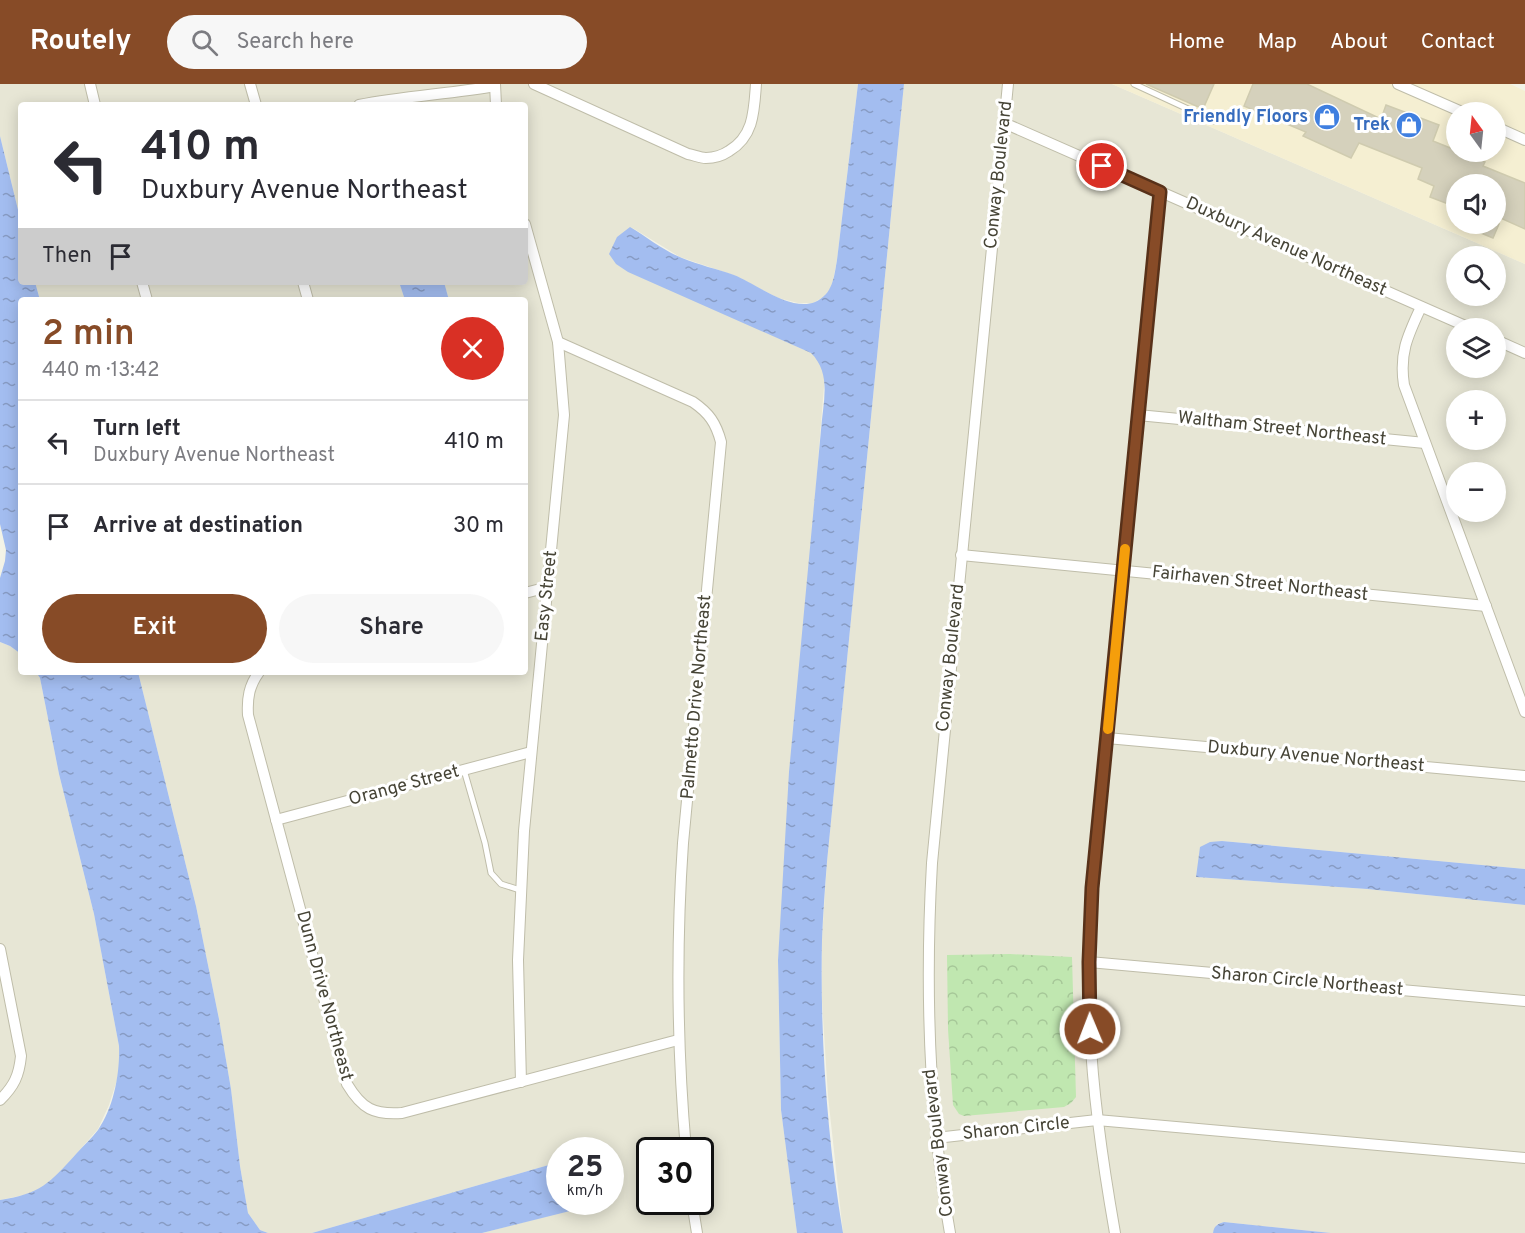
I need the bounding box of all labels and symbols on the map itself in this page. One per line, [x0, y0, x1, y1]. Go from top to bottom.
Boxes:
street label: Conway Boulevard [980, 100, 1018, 250]
shop icon: Friendly Floors [1312, 102, 1342, 132]
north arrow [1446, 102, 1506, 162]
place label: Friendly Floors [1183, 106, 1308, 129]
shop icon: Trek [1394, 110, 1424, 140]
place label: Trek [1353, 114, 1390, 137]
pin [1076, 140, 1127, 191]
street label: Duxbury Avenue Northeast [1182, 192, 1390, 302]
street label: Waltham Street Northeast [1177, 407, 1387, 451]
street label: Easy Street [531, 549, 563, 643]
street label: Fairhaven Street Northeast [1151, 561, 1369, 607]
street label: Conway Boulevard [932, 583, 970, 733]
street label: Palmetto Drive Northeast [677, 594, 717, 800]
street label: Duxbury Avenue Northeast [1207, 736, 1425, 778]
street label: Orange Street [346, 760, 462, 812]
street label: Dunn Drive Northeast [290, 908, 358, 1084]
street label: Sharon Circle Northeast [1210, 962, 1404, 1002]
position arrow [1058, 997, 1122, 1061]
street label: Conway Boulevard [919, 1068, 959, 1218]
street label: Sharon Circle [961, 1112, 1071, 1146]
speed limit sign: 30 [636, 1137, 714, 1215]

